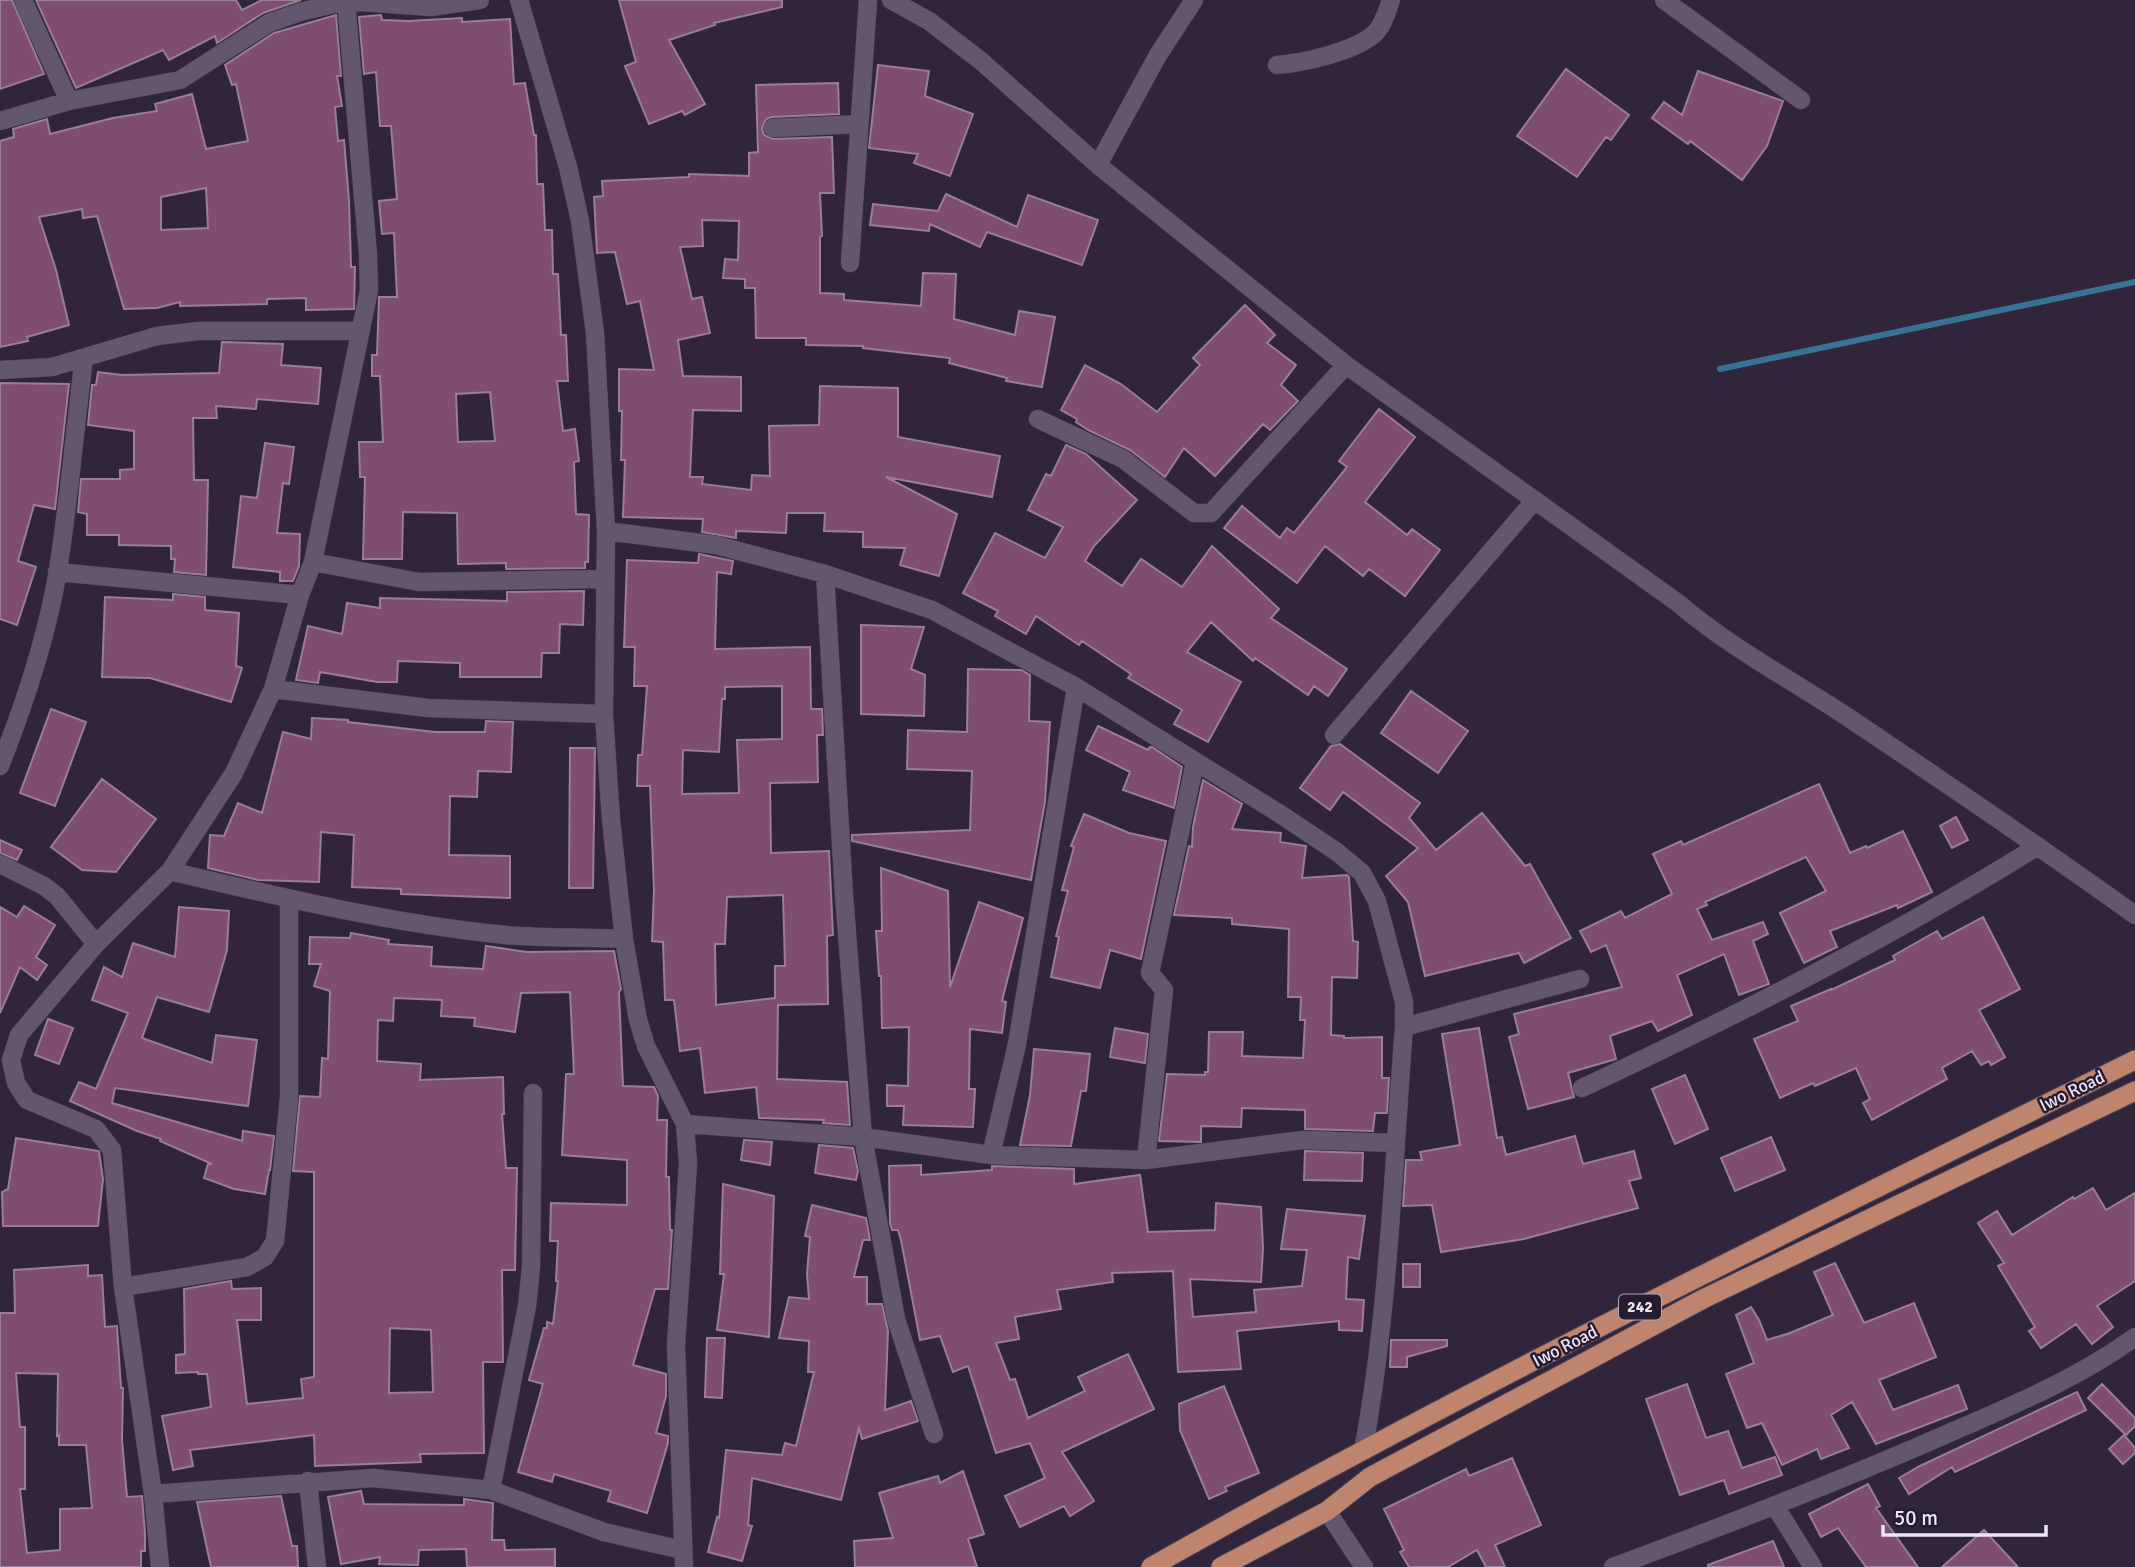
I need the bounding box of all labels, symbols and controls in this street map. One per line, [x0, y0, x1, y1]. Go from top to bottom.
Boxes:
street label: Iwo Road [2036, 1066, 2108, 1116]
road number: 242 [1619, 1294, 1661, 1320]
street label: Iwo Road [1529, 1320, 1601, 1372]
scale bar [1883, 1494, 2046, 1538]
text: 50 m [1894, 1505, 1938, 1531]

